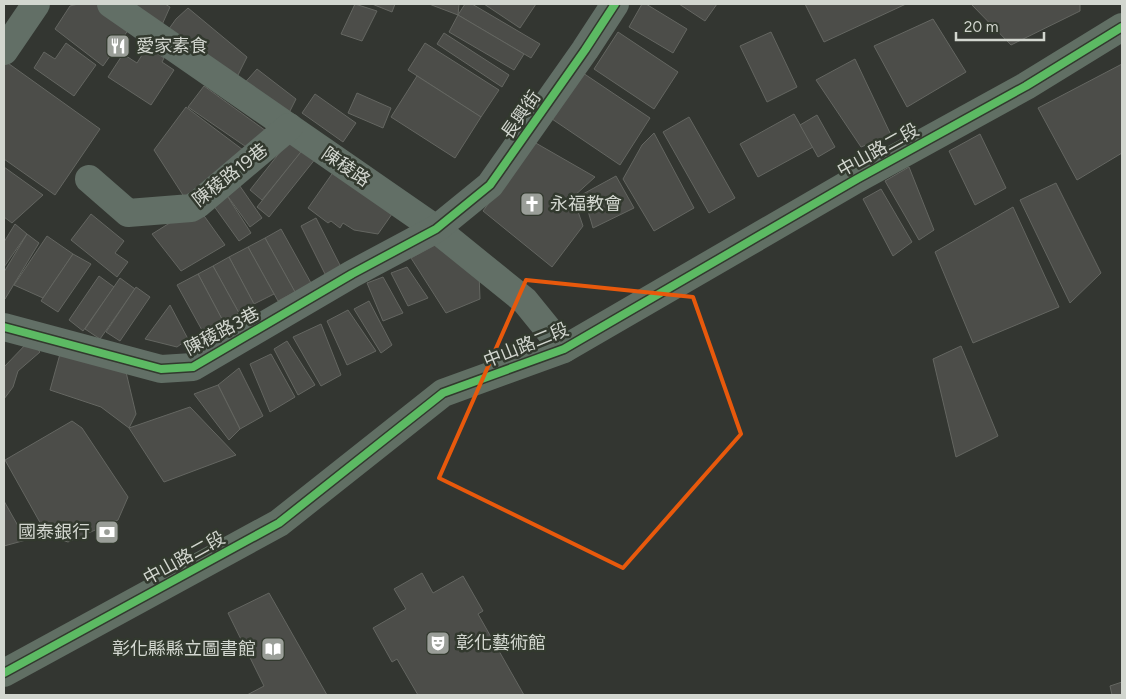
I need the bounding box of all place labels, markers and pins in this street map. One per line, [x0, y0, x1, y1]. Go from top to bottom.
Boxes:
restaurant icon: 愛家素食 [105, 33, 131, 59]
place label: 愛家素食 [136, 35, 208, 57]
church icon: 永福教會 [519, 191, 545, 217]
place label: 永福教會 [550, 193, 622, 215]
bank icon: 國泰銀行 [94, 519, 120, 545]
place label: 國泰銀行 [18, 521, 90, 543]
theatre icon: 彰化藝術館 [425, 630, 451, 656]
place label: 彰化藝術館 [456, 632, 546, 654]
library icon: 彰化縣縣立圖書館 [260, 636, 286, 662]
place label: 彰化縣縣立圖書館 [112, 638, 256, 660]

